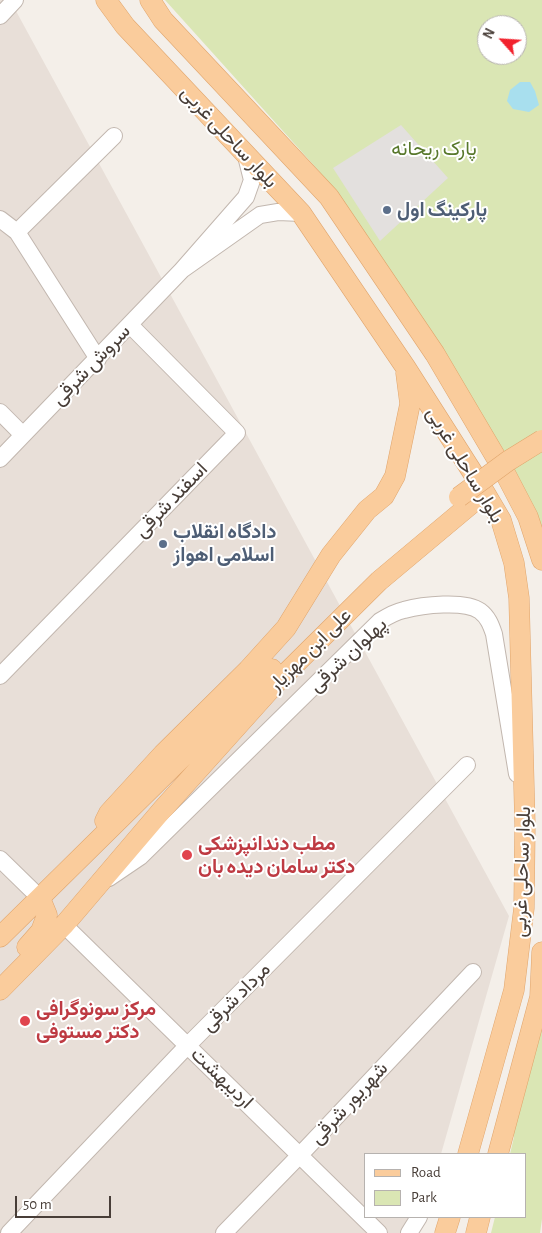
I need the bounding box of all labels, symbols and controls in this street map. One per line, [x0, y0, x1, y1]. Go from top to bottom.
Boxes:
north arrow [477, 15, 527, 65]
text: N [481, 26, 498, 41]
street label: بلوار ساحلی غربی [175, 81, 283, 193]
park label: پارک ریحانه [391, 137, 477, 161]
place label: پارکینگ اول [397, 198, 487, 222]
marker: پارکینگ اول [381, 204, 393, 216]
street label: سروش شرقی [46, 320, 136, 410]
street label: بلوار ساحلی غربی [421, 403, 509, 527]
street label: اسفند شرقی [129, 457, 213, 543]
place label: دادگاه انقلاب اسلامی اهواز [173, 520, 276, 567]
marker: دادگاه انقلاب اسلامی اهواز [157, 538, 169, 550]
street label: علی ابن مهزیار [263, 603, 357, 697]
street label: پهلوان شرقی [304, 613, 392, 697]
street label: بلوار ساحلی غربی [508, 806, 536, 938]
place label: مطب دندانپزشکی دکتر سامان دیده بان [198, 832, 355, 879]
marker: مطب دندانپزشکی دکتر سامان دیده بان [180, 848, 194, 862]
street label: مرداد شرقی [196, 957, 276, 1037]
place label: مرکز سونوگرافی دکتر مستوفی [36, 997, 156, 1044]
marker: مرکز سونوگرافی دکتر مستوفی [18, 1014, 32, 1028]
street label: اردیبهشت [186, 1042, 258, 1114]
street label: شهریور شرقی [305, 1057, 393, 1149]
legend [364, 1153, 527, 1218]
text: Road [411, 1165, 441, 1180]
scale bar [18, 1186, 114, 1218]
text: Park [411, 1190, 437, 1205]
text: 50 m [23, 1197, 52, 1212]

